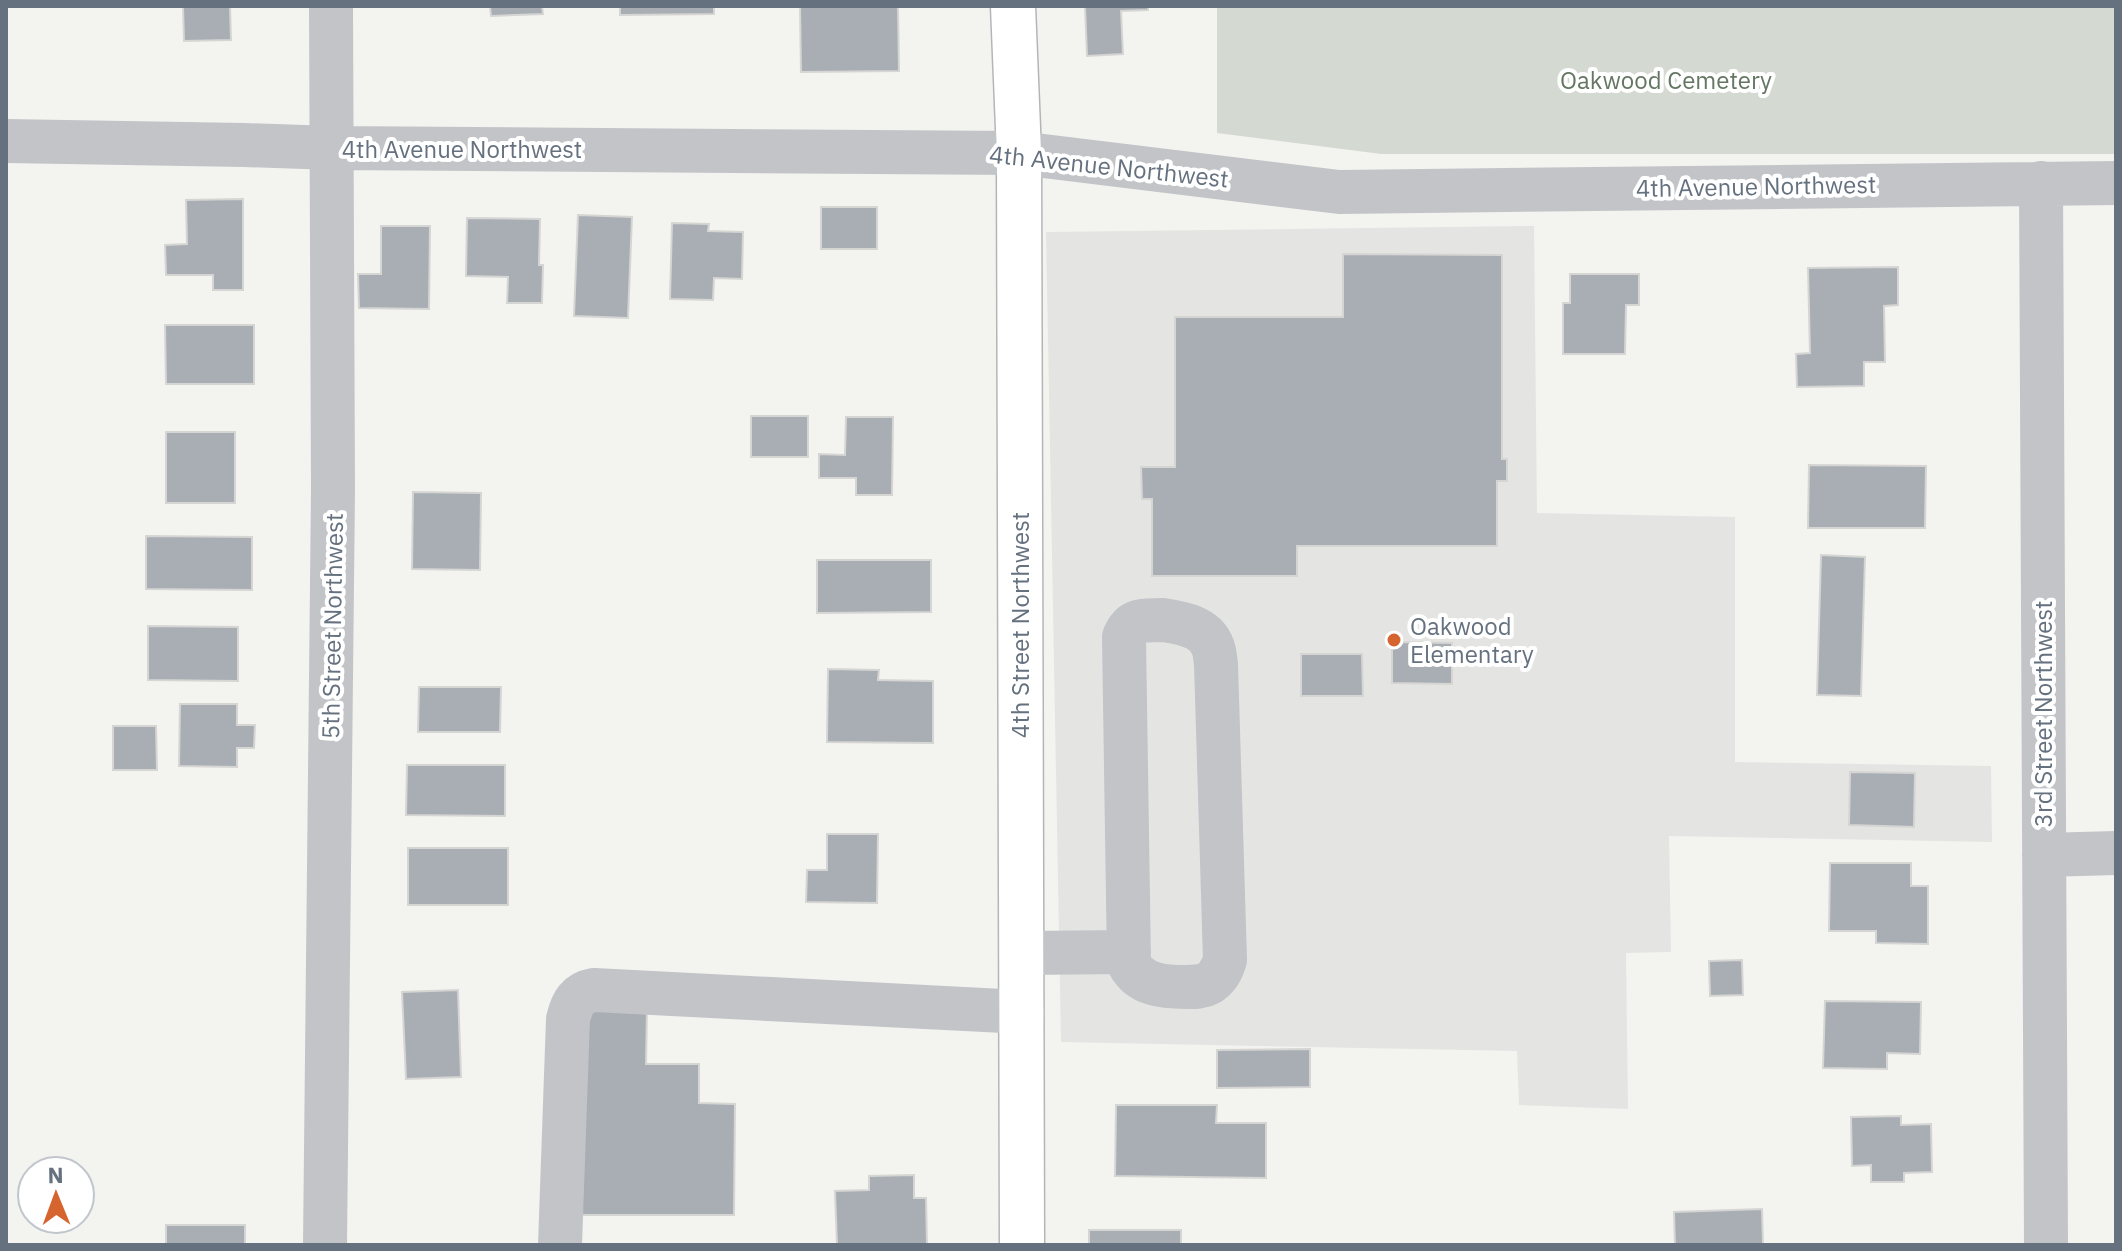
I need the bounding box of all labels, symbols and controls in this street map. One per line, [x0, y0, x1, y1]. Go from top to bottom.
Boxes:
park label: Oakwood Cemetery [1560, 64, 1772, 96]
street label: 4th Avenue Northwest [342, 133, 582, 165]
street label: 4th Avenue Northwest [988, 138, 1230, 194]
street label: 4th Avenue Northwest [1635, 168, 1877, 204]
street label: 4th Street Northwest [1004, 512, 1036, 738]
street label: 5th Street Northwest [314, 513, 350, 739]
street label: 3rd Street Northwest [2027, 601, 2059, 827]
place label: Oakwood Elementary [1410, 610, 1534, 670]
marker: Oakwood Elementary [1385, 631, 1403, 649]
north arrow [16, 1155, 96, 1235]
text: N [47, 1160, 64, 1189]

